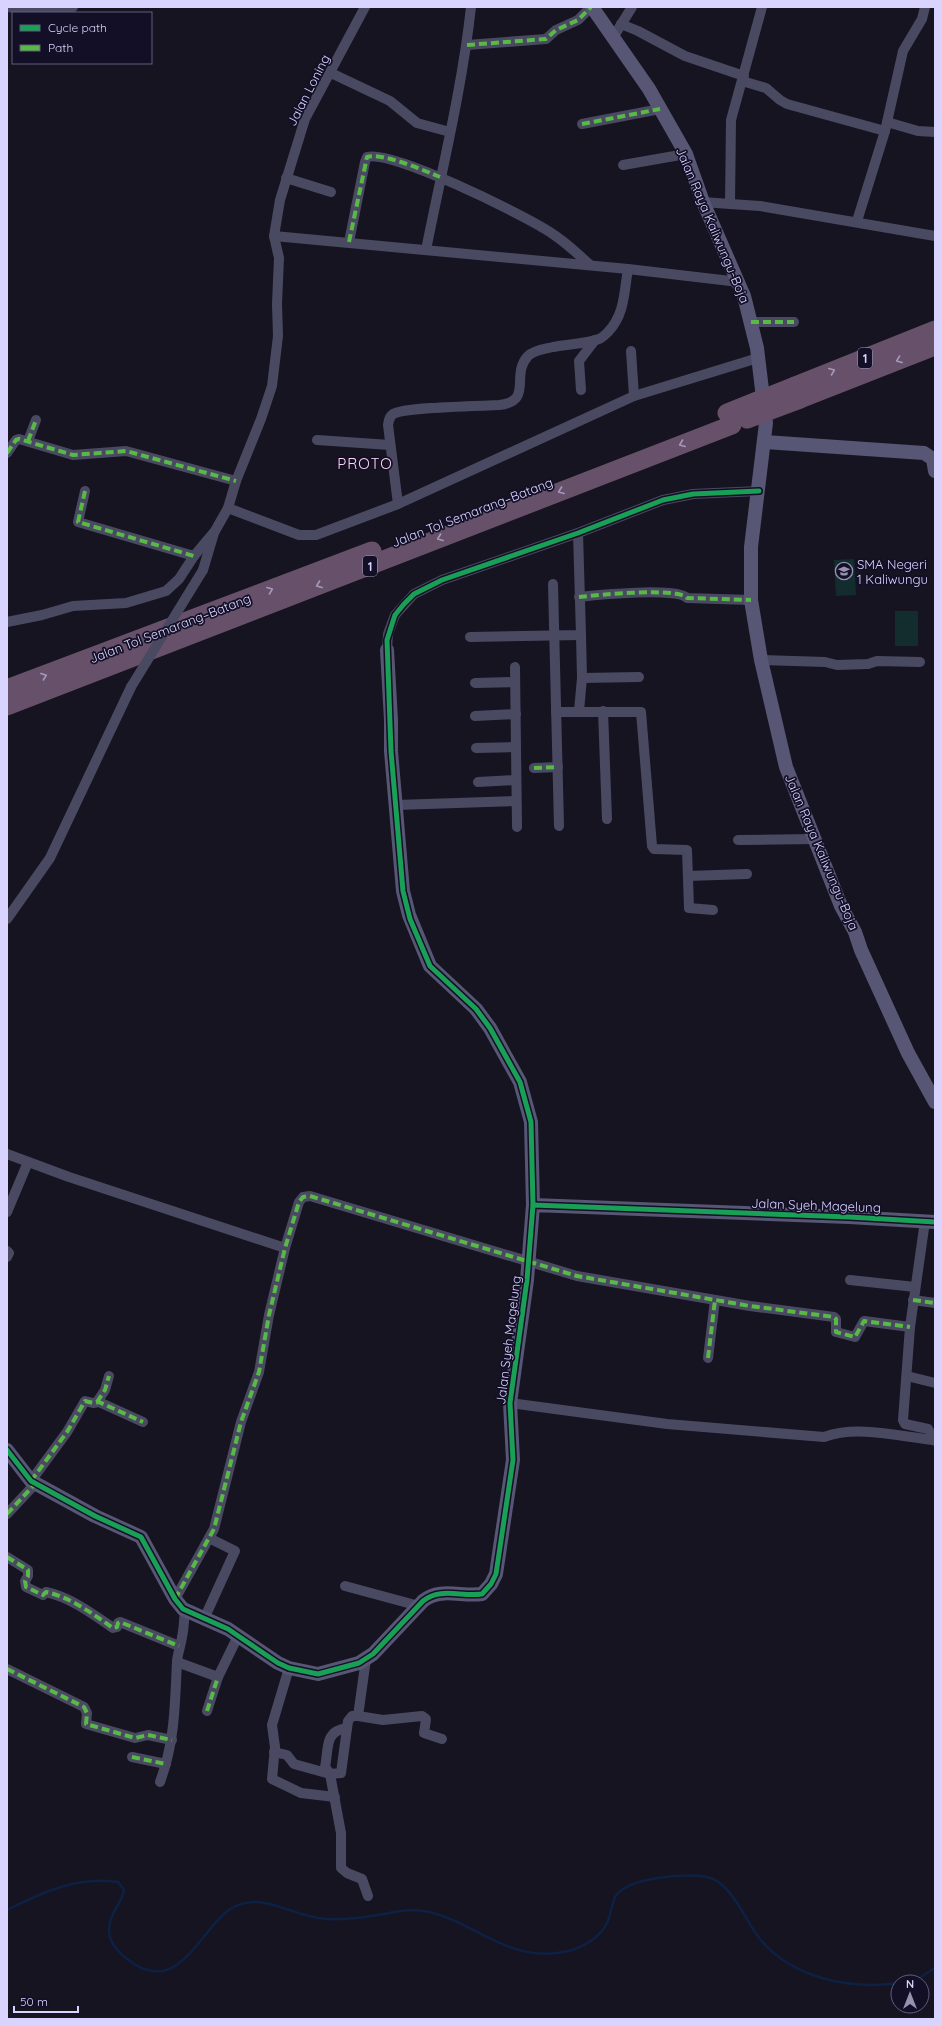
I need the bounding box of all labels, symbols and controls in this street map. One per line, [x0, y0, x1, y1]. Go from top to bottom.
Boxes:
legend [12, 12, 152, 64]
text: Cycle path [48, 20, 107, 35]
text: Path [48, 40, 73, 55]
street label: Jalan Loning [283, 52, 333, 128]
street label: Jalan Raya Kaliwungu-Boja [673, 145, 753, 305]
road number: 1 [858, 348, 872, 368]
one-way arrow [895, 356, 902, 364]
one-way arrow [827, 368, 835, 376]
one-way arrow [679, 440, 686, 448]
district label: PROTO [337, 454, 393, 473]
street label: Jalan Tol Semarang–Batang [389, 474, 555, 550]
one-way arrow [558, 487, 565, 495]
one-way arrow [437, 534, 444, 542]
road number: 1 [363, 556, 377, 576]
place label: SMA Negeri 1 Kaliwungu [857, 556, 928, 587]
school or university icon: SMA Negeri 1 Kaliwungu [834, 561, 854, 581]
one-way arrow [315, 581, 322, 589]
one-way arrow [266, 587, 273, 595]
street label: Jalan Tol Semarang–Batang [87, 590, 253, 666]
one-way arrow [40, 672, 47, 680]
street label: Jalan Raya Kaliwungu-Boja [782, 772, 862, 932]
street label: Jalan Syeh Magelung [751, 1195, 881, 1215]
street label: Jalan Syeh Magelung [492, 1275, 524, 1405]
north arrow [890, 1974, 930, 2014]
text: N [906, 1977, 914, 1991]
scale bar [14, 1988, 78, 2014]
text: 50 m [20, 1994, 48, 2009]

